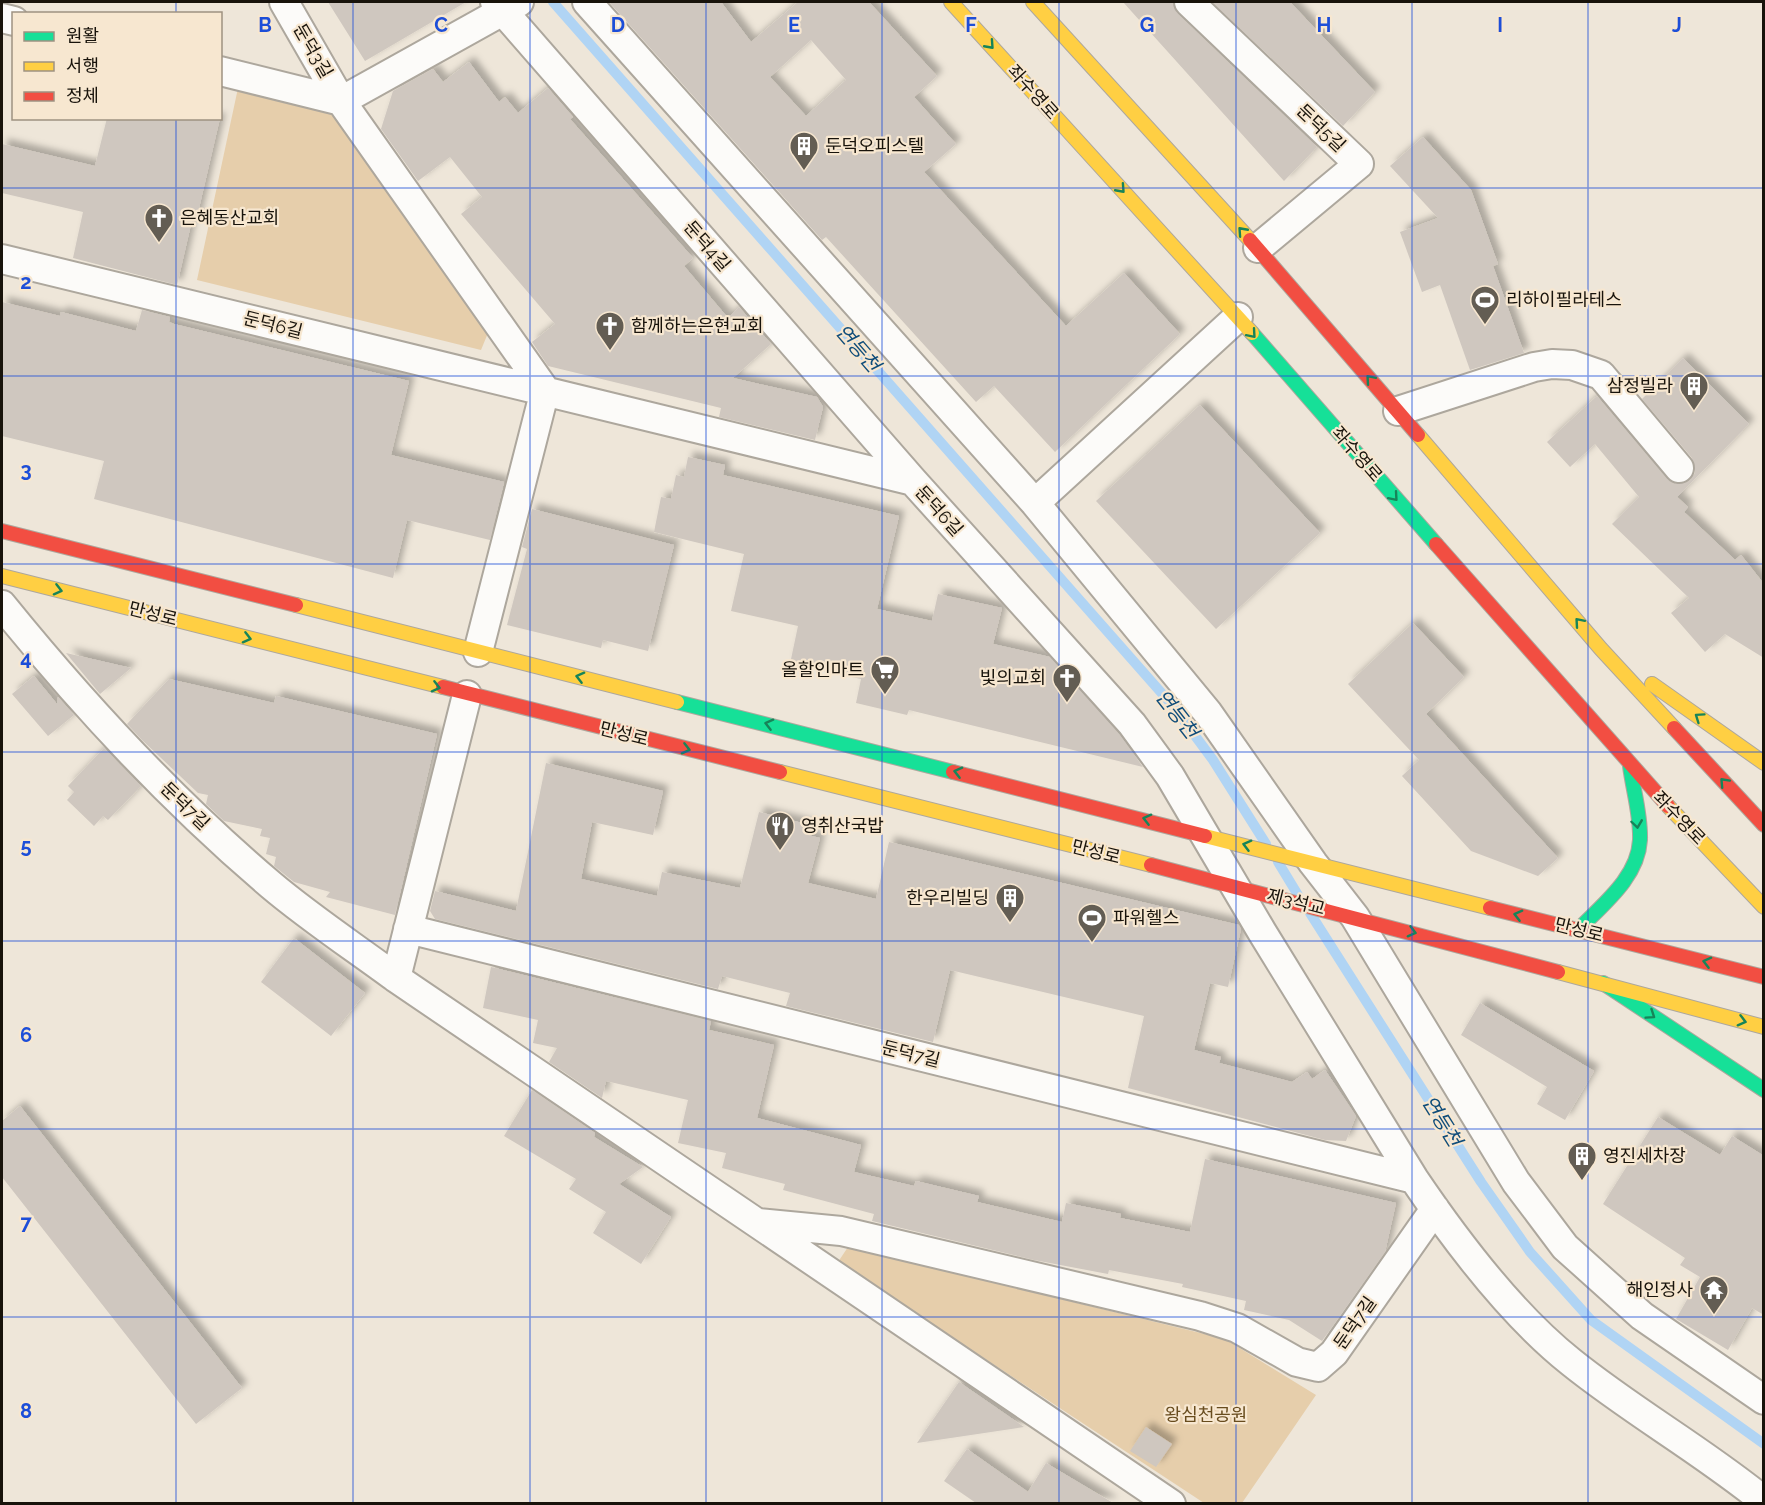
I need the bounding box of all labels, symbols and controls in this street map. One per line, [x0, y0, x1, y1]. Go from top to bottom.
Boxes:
legend [12, 12, 222, 120]
text: B [258, 13, 272, 37]
text: C [434, 13, 448, 37]
text: D [611, 13, 625, 37]
text: E [788, 13, 800, 37]
text: F [965, 13, 977, 37]
text: G [1140, 13, 1154, 37]
text: H [1317, 13, 1331, 37]
text: I [1497, 13, 1503, 37]
text: J [1672, 13, 1682, 37]
street label: 둔덕3길 [290, 20, 337, 82]
text: 원활 [66, 25, 99, 46]
one-way arrow [983, 38, 994, 49]
text: 서행 [66, 55, 99, 76]
street label: 좌수영로 [1003, 60, 1063, 123]
text: 정체 [66, 85, 99, 106]
street label: 둔덕5길 [1293, 99, 1350, 156]
building icon: 둔덕오피스텔 [788, 130, 820, 172]
place label: 둔덕오피스텔 [825, 135, 924, 156]
one-way arrow [1114, 182, 1125, 193]
church icon: 은혜동산교회 [143, 202, 175, 244]
place label: 은혜동산교회 [180, 207, 279, 228]
street label: 둔덕4길 [680, 216, 735, 275]
one-way arrow [1239, 227, 1250, 238]
text: 2 [20, 270, 32, 294]
sports icon: 리하이필라테스 [1469, 284, 1501, 326]
place label: 리하이필라테스 [1506, 289, 1622, 310]
street label: 둔덕6길 [241, 307, 305, 342]
church icon: 함께하는은현교회 [594, 310, 626, 352]
place label: 함께하는은현교회 [631, 315, 763, 336]
water label: 연등천 [831, 319, 887, 379]
one-way arrow [1245, 327, 1256, 337]
building icon: 삼정빌라 [1678, 370, 1710, 412]
one-way arrow [1366, 375, 1377, 386]
place label: 삼정빌라 [1607, 375, 1673, 396]
street label: 좌수영로 [1328, 422, 1387, 486]
text: 3 [20, 458, 32, 482]
street label: 둔덕6길 [911, 481, 967, 540]
one-way arrow [1387, 490, 1398, 501]
one-way arrow [53, 583, 63, 596]
street label: 만성로 [126, 597, 180, 630]
one-way arrow [1575, 618, 1586, 629]
one-way arrow [242, 631, 252, 644]
text: 4 [20, 646, 32, 670]
supermarket icon: 올할인마트 [869, 654, 901, 696]
place label: 올할인마트 [781, 659, 864, 680]
church icon: 빛의교회 [1051, 662, 1083, 704]
place label: 빛의교회 [980, 667, 1046, 688]
one-way arrow [575, 672, 585, 685]
one-way arrow [431, 679, 441, 692]
water label: 연등천 [1151, 685, 1205, 745]
one-way arrow [1694, 713, 1705, 724]
street label: 만성로 [597, 717, 651, 750]
one-way arrow [764, 719, 774, 732]
one-way arrow [681, 742, 691, 755]
one-way arrow [953, 766, 963, 779]
street label: 둔덕7길 [157, 777, 214, 834]
one-way arrow [1720, 779, 1731, 789]
street label: 좌수영로 [1649, 787, 1710, 849]
restaurant icon: 영취산국밥 [764, 810, 796, 852]
one-way arrow [1142, 814, 1153, 826]
place label: 영취산국밥 [801, 815, 884, 836]
one-way arrow [1631, 819, 1643, 829]
text: 5 [20, 834, 32, 858]
street label: 만성로 [1069, 835, 1123, 868]
one-way arrow [1242, 840, 1253, 852]
building icon: 한우리빌딩 [994, 882, 1026, 924]
street label: 제3석교 [1265, 884, 1327, 919]
place label: 한우리빌딩 [906, 887, 989, 908]
sports icon: 파워헬스 [1076, 902, 1108, 944]
place label: 파워헬스 [1113, 907, 1179, 928]
one-way arrow [1513, 909, 1523, 922]
street label: 만성로 [1552, 913, 1606, 946]
one-way arrow [1406, 925, 1417, 937]
one-way arrow [1702, 957, 1712, 970]
one-way arrow [1645, 1008, 1656, 1019]
one-way arrow [1736, 1014, 1747, 1026]
text: 6 [20, 1023, 32, 1047]
street label: 둔덕7길 [880, 1036, 942, 1071]
water label: 연등천 [1417, 1091, 1468, 1153]
building icon: 영진세차장 [1566, 1140, 1598, 1182]
place label: 영진세차장 [1603, 1145, 1686, 1166]
text: 7 [20, 1211, 32, 1235]
temple icon: 해인정사 [1698, 1274, 1730, 1316]
place label: 해인정사 [1627, 1279, 1693, 1300]
street label: 둔덕7길 [1329, 1292, 1380, 1353]
text: 8 [20, 1399, 32, 1423]
park label: 왕심천공원 [1165, 1404, 1247, 1425]

